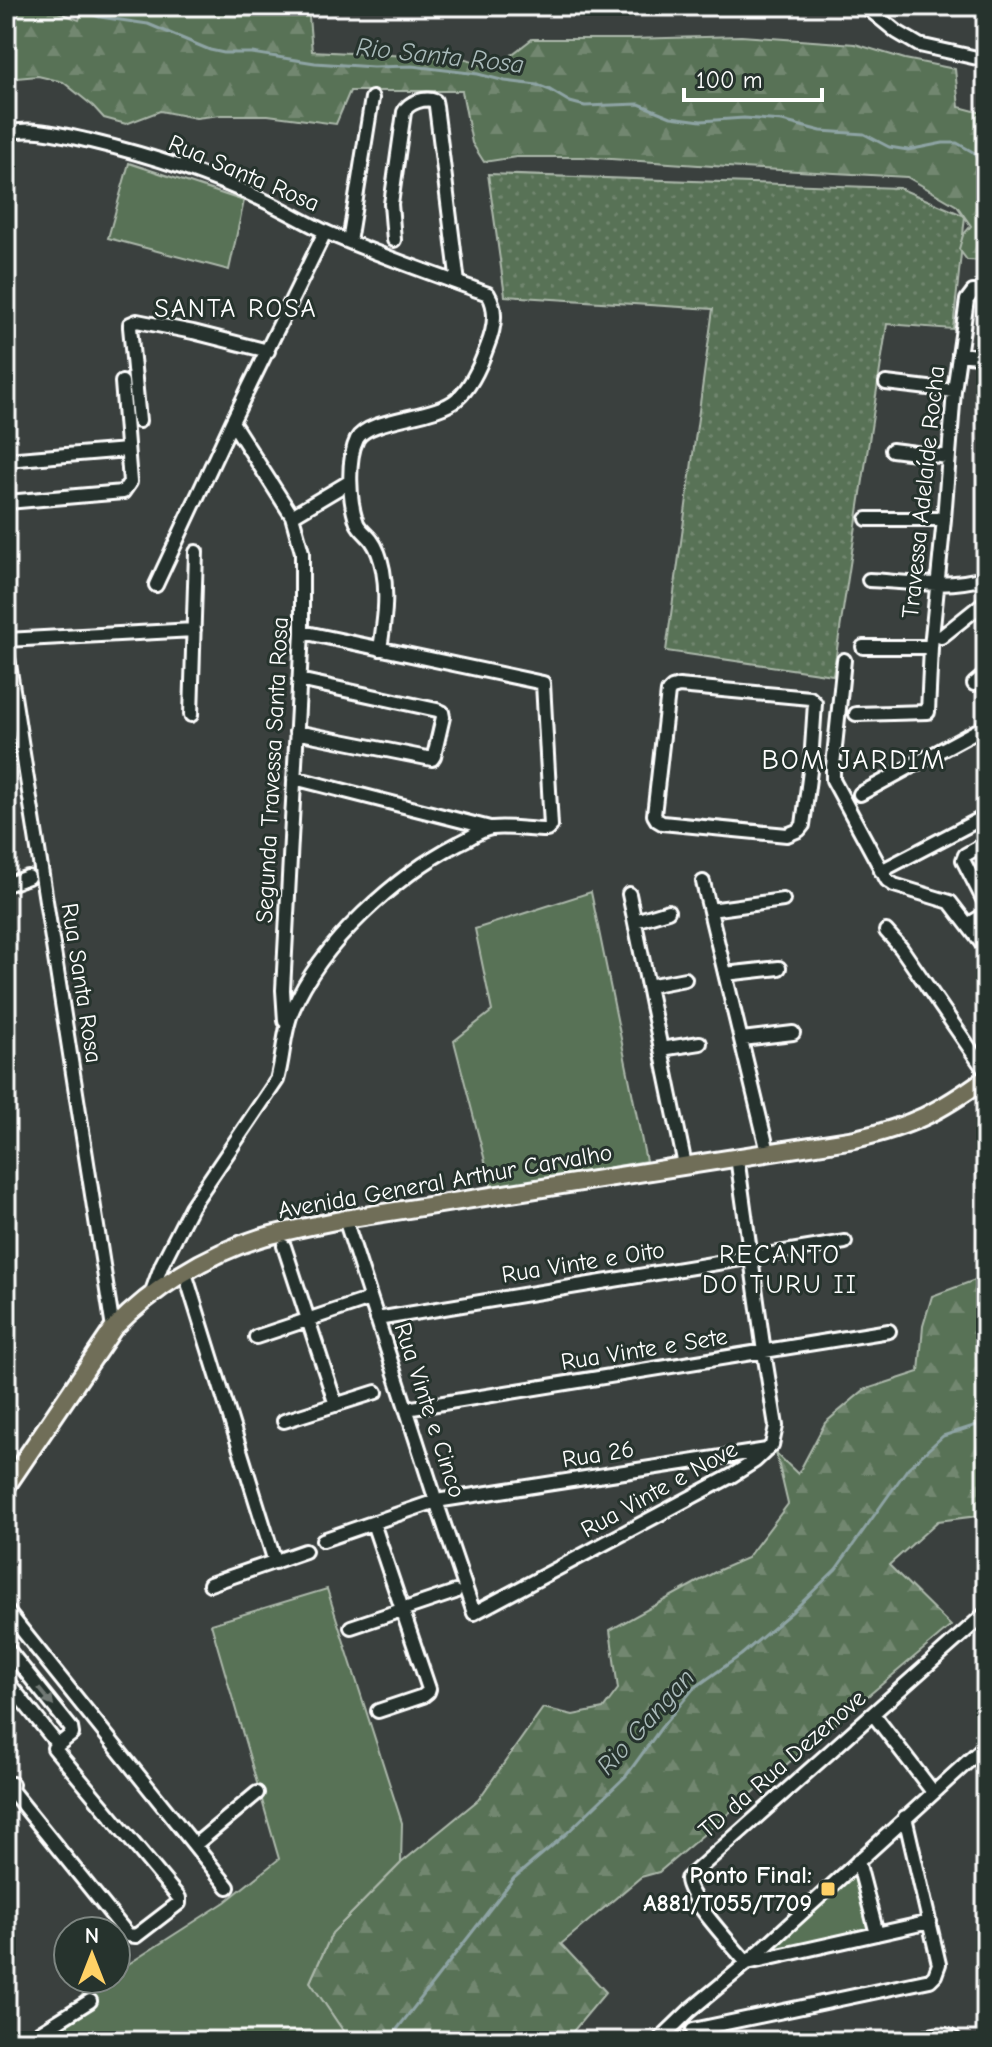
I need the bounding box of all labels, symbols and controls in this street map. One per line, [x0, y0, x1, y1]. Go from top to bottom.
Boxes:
water label: Rio Santa Rosa [355, 32, 525, 80]
scale bar [684, 52, 822, 102]
text: 100 m [696, 66, 763, 94]
street label: Rua Santa Rosa [164, 129, 324, 217]
district label: SANTA ROSA [154, 294, 318, 324]
street label: Travessa Adelaíde Rocha [896, 364, 950, 620]
street label: Segunda Travessa Santa Rosa [250, 616, 294, 924]
district label: BOM JARDIM [761, 744, 947, 776]
street label: Rua Santa Rosa [56, 901, 108, 1065]
street label: Avenida General Arthur Carvalho [276, 1138, 614, 1224]
street label: Rua Vinte e Oito [500, 1235, 666, 1289]
district label: RECANTO DO TURU II [702, 1240, 858, 1300]
street label: Rua Vinte e Cinco [388, 1319, 472, 1501]
street label: Rua Vinte e Sete [559, 1322, 729, 1376]
street label: Rua 26 [560, 1434, 636, 1474]
street label: Rua Vinte e Nove [576, 1434, 742, 1544]
water label: Rio Gangan [591, 1663, 701, 1781]
street label: TD da Rua Dezenove [693, 1684, 871, 1844]
one-way arrow [37, 1686, 54, 1706]
place label: Ponto Final: A881/T055/T709 [643, 1861, 812, 1917]
marker: Ponto Final: A881/T055/T709 [819, 1880, 837, 1898]
north arrow [52, 1915, 132, 1995]
text: N [85, 1923, 99, 1949]

